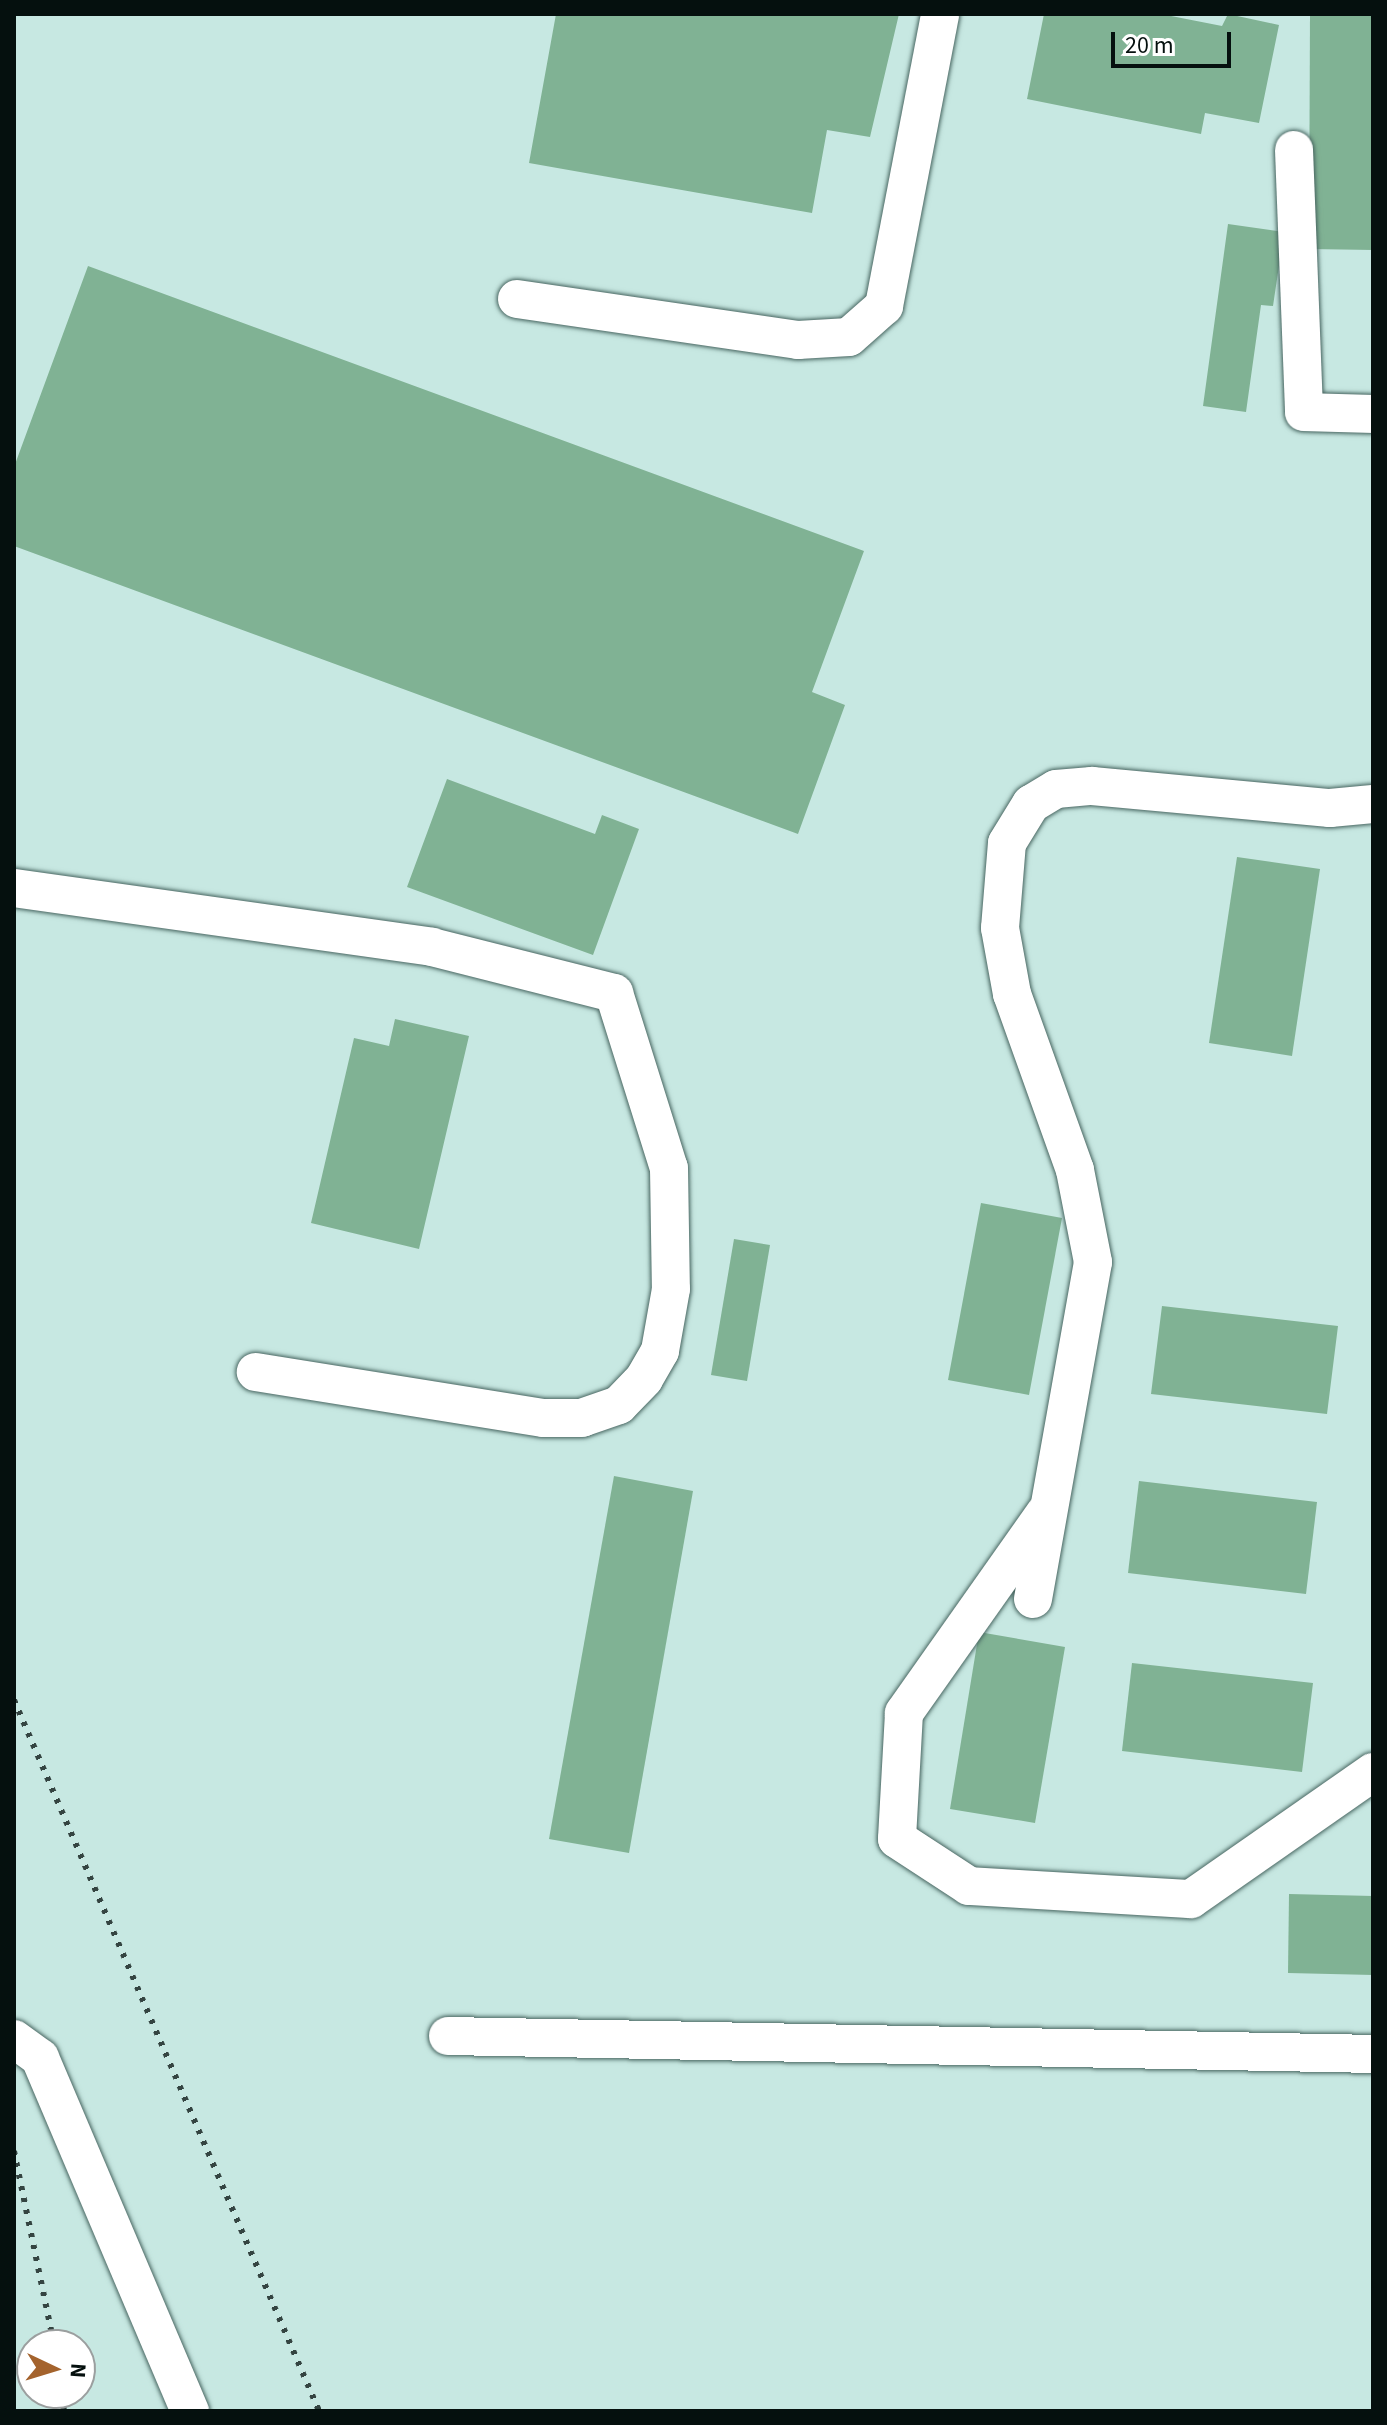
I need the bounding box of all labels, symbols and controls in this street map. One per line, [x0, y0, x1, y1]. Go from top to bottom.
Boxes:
scale bar [1115, 16, 1235, 66]
text: 20 m [1125, 28, 1174, 63]
north arrow [16, 2329, 96, 2409]
text: N [61, 2362, 94, 2379]

